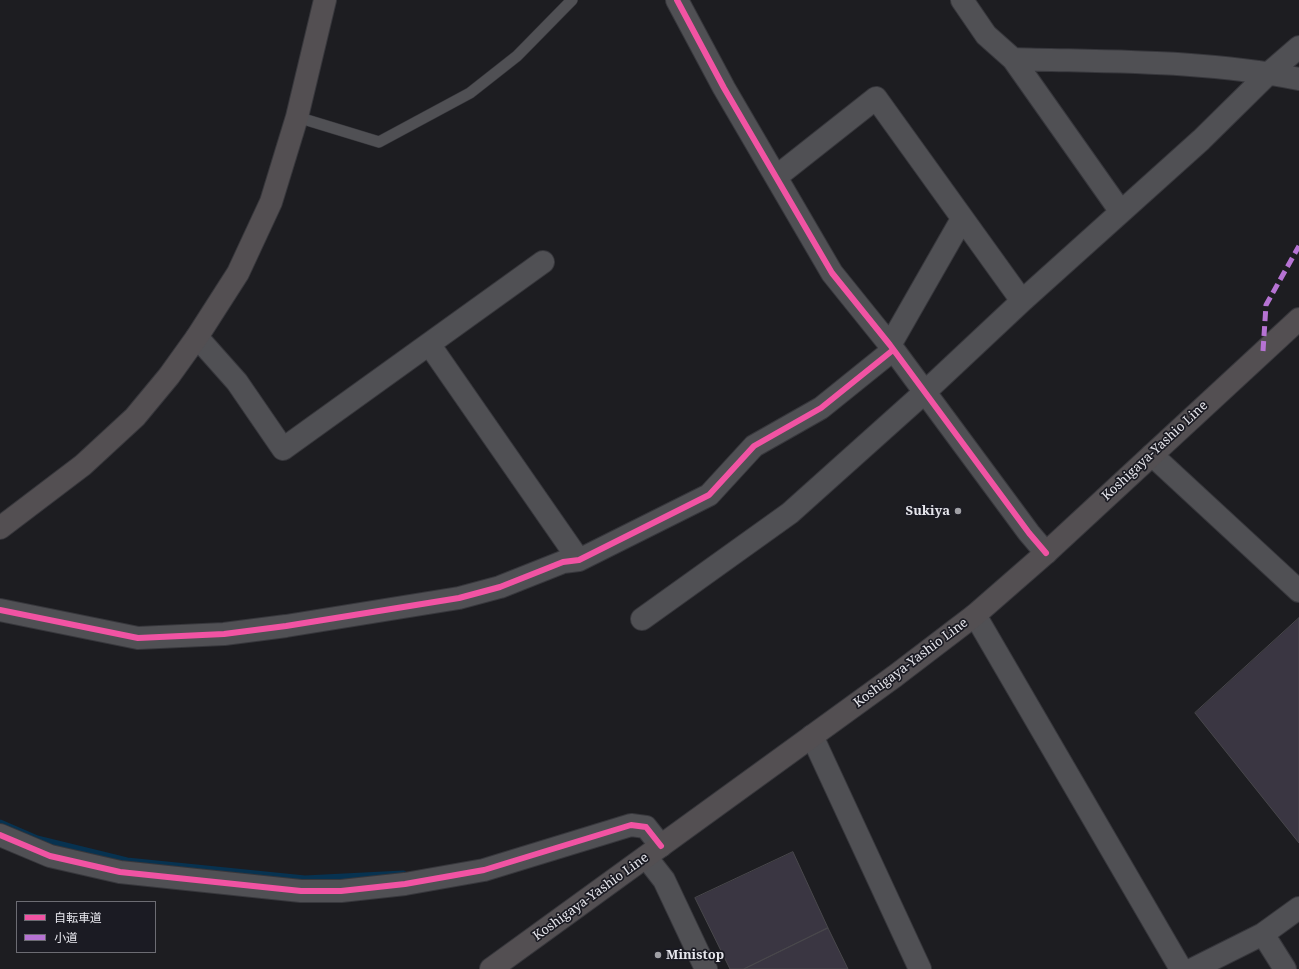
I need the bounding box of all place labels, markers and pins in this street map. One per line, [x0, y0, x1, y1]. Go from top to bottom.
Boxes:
place label: Sukiya [906, 503, 950, 519]
marker: Sukiya [953, 506, 963, 516]
place label: Ministop [666, 947, 724, 963]
marker: Ministop [653, 950, 663, 960]

